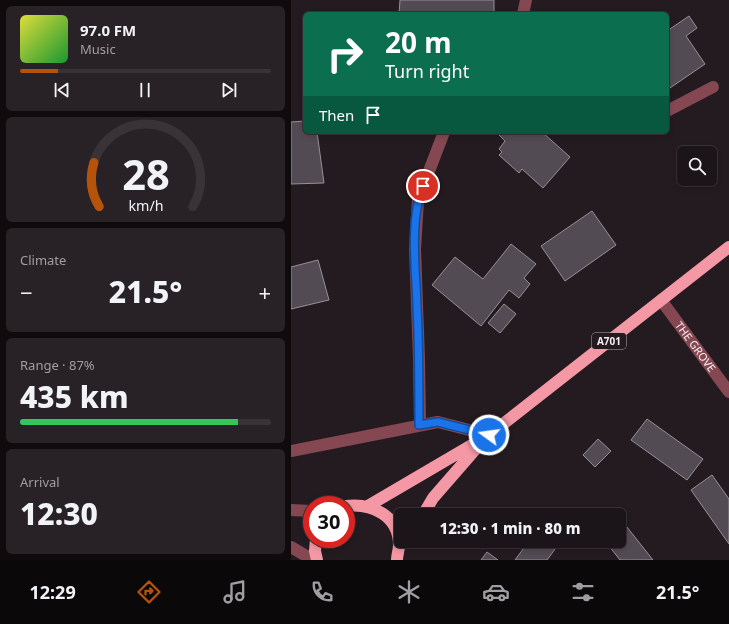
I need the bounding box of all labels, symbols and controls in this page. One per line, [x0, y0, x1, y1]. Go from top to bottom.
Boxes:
text: 97.0 FM [80, 20, 136, 40]
text: 20 m [385, 23, 452, 61]
icon: right [319, 28, 371, 80]
text: Music [80, 40, 116, 58]
text: Turn right [385, 59, 469, 83]
icon: previous [51, 79, 73, 101]
icon: pause [134, 79, 156, 101]
icon: next [218, 79, 240, 101]
icon: arrive [362, 104, 384, 126]
text: Then [319, 105, 354, 125]
text: 28 [122, 146, 169, 202]
map controls [677, 146, 717, 186]
button: search [677, 146, 717, 186]
pin [406, 169, 440, 203]
icon: arrive [412, 175, 434, 197]
text: km/h [128, 196, 163, 215]
text: Climate [20, 251, 66, 269]
text: 21.5° [109, 271, 182, 312]
text: − [20, 277, 33, 307]
text: + [258, 277, 271, 307]
street label: THE GROVE [672, 318, 720, 375]
road number: A701 [592, 333, 626, 349]
text: Range · 87% [20, 356, 95, 374]
text: 435 km [20, 376, 129, 417]
position arrow [468, 414, 510, 456]
text: Arrival [20, 473, 60, 491]
text: 12:30 [20, 493, 98, 534]
speed limit sign: 30 [303, 496, 355, 548]
text: 12:30 · 1 min · 80 m [439, 518, 581, 538]
icon: directions [135, 578, 163, 606]
icon: music [221, 578, 249, 606]
icon: phone [308, 578, 336, 606]
icon: climate [395, 578, 423, 606]
icon: car [482, 578, 510, 606]
icon: filters [569, 578, 597, 606]
text: 12:29 [29, 580, 76, 604]
text: 21.5° [656, 580, 700, 604]

